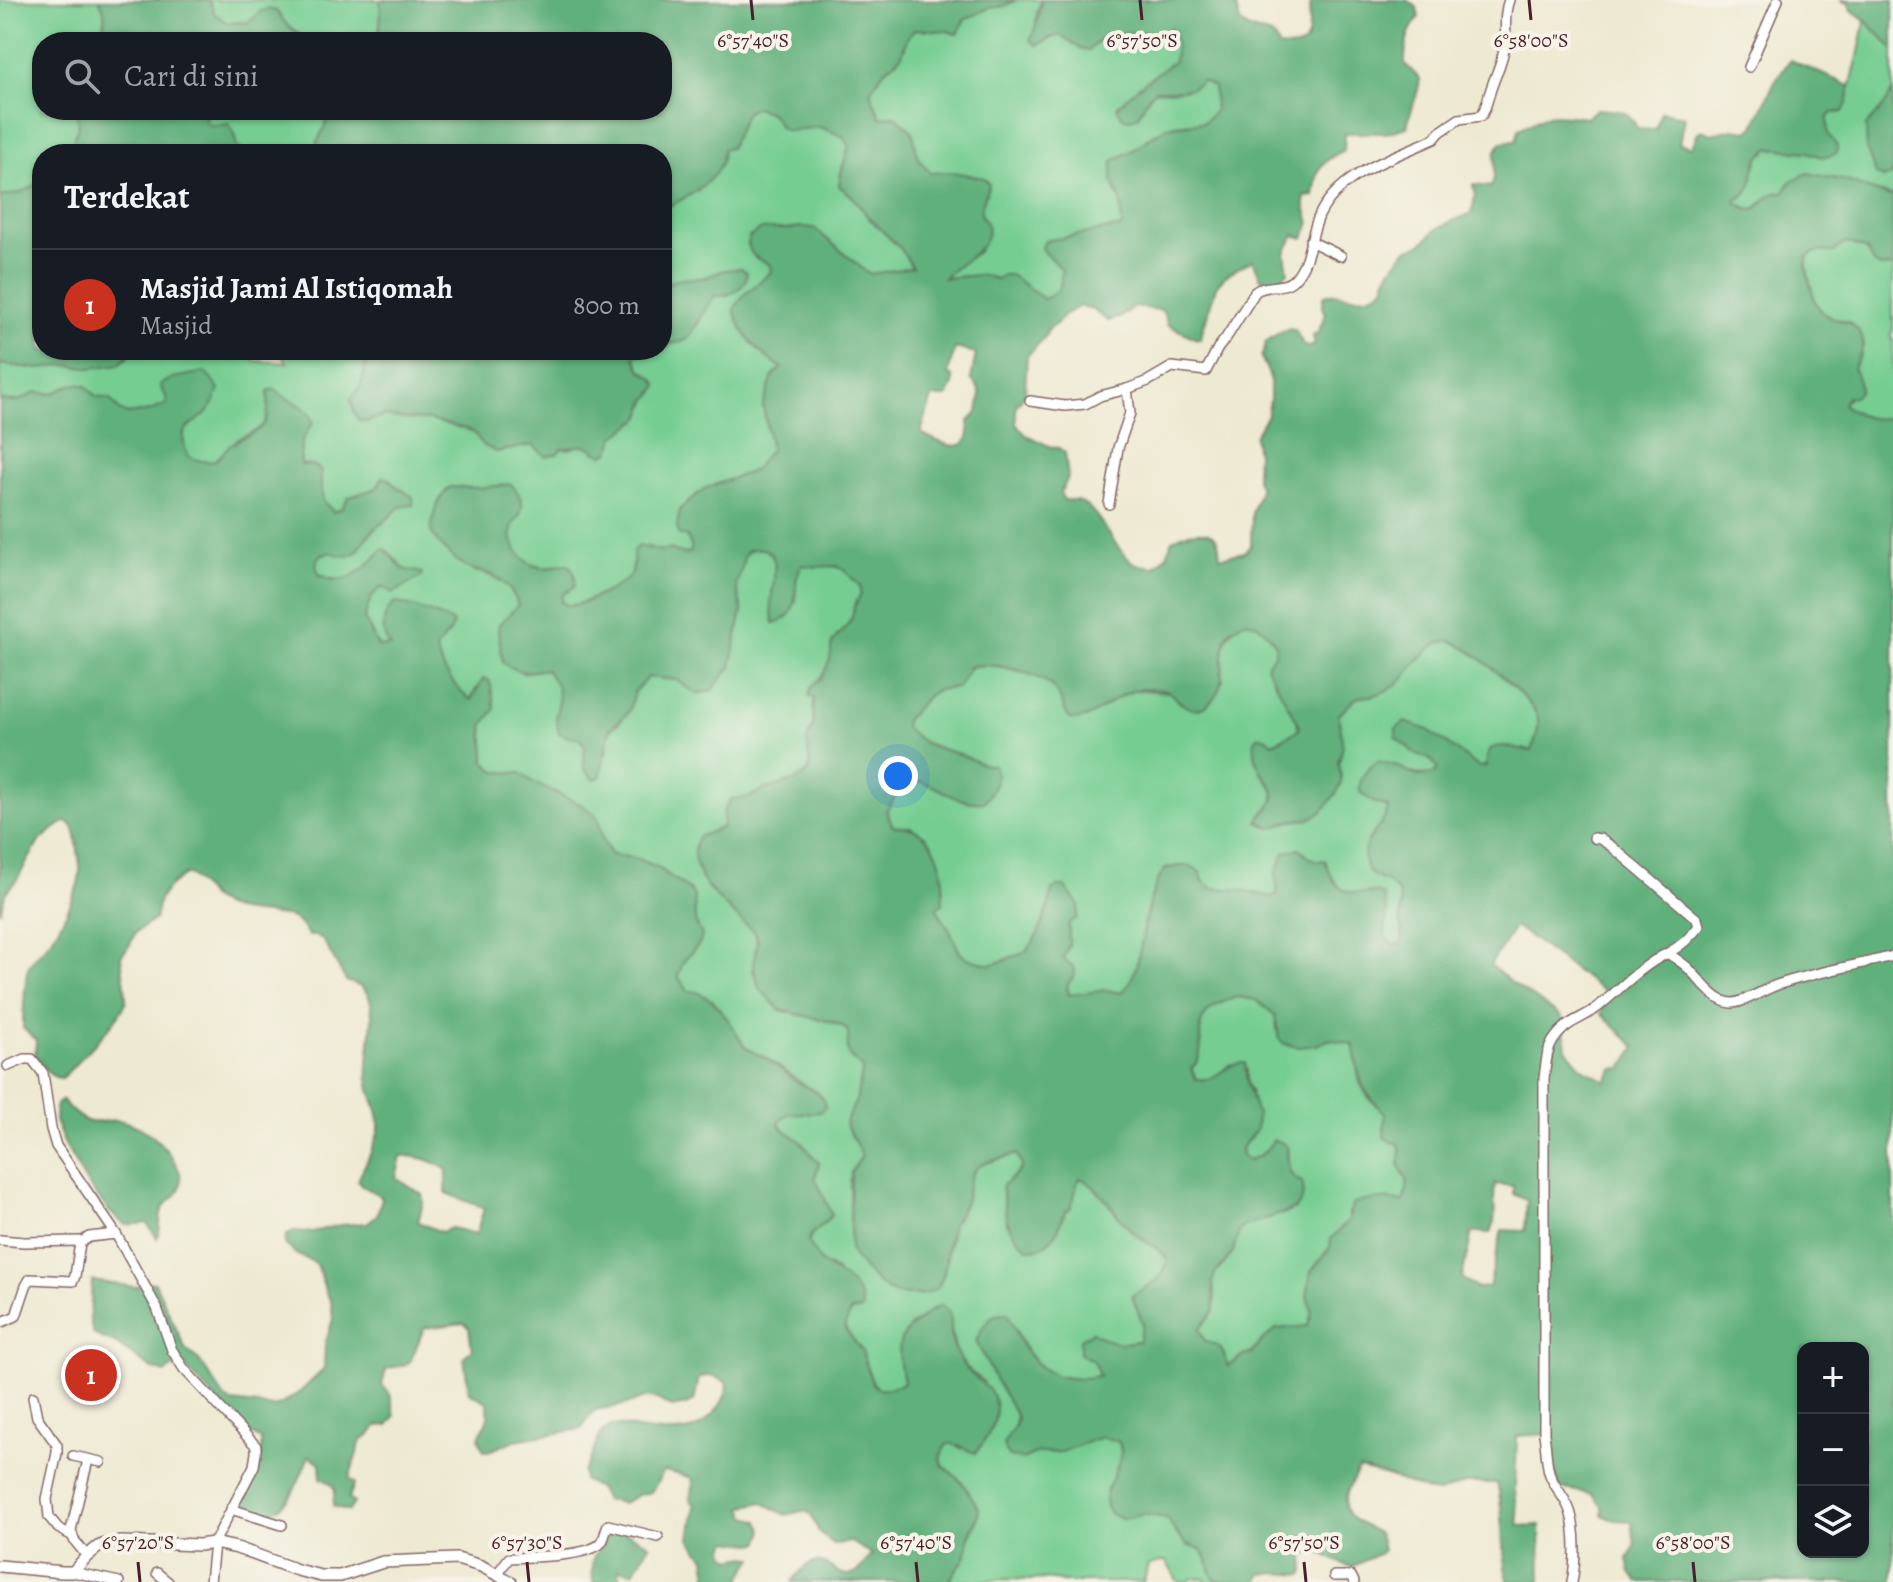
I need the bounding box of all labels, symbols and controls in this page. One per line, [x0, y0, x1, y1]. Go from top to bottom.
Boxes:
text: 6°57'40"S [717, 27, 789, 54]
text: 6°57'50"S [1106, 27, 1178, 54]
text: 6°58'00"S [1494, 27, 1568, 54]
search box [32, 32, 672, 120]
icon: search [60, 54, 104, 98]
text: Cari di sini [124, 56, 259, 96]
text: Terdekat [64, 173, 190, 220]
text: Masjid Jami Al Istiqomah [140, 268, 453, 308]
text: 1 [85, 288, 95, 323]
text: 800 m [573, 288, 640, 323]
text: Masjid [140, 308, 212, 343]
your location [878, 756, 918, 796]
map controls [1797, 1342, 1869, 1558]
button: + [1797, 1342, 1869, 1414]
pin: 1 [65, 1345, 117, 1405]
button: − [1797, 1414, 1869, 1486]
button: layers [1797, 1486, 1869, 1558]
text: 6°57'20"S [102, 1529, 174, 1556]
text: 6°57'30"S [491, 1529, 563, 1556]
text: 6°57'40"S [880, 1529, 952, 1556]
text: 6°57'50"S [1268, 1529, 1340, 1556]
text: 6°58'00"S [1656, 1529, 1730, 1556]

